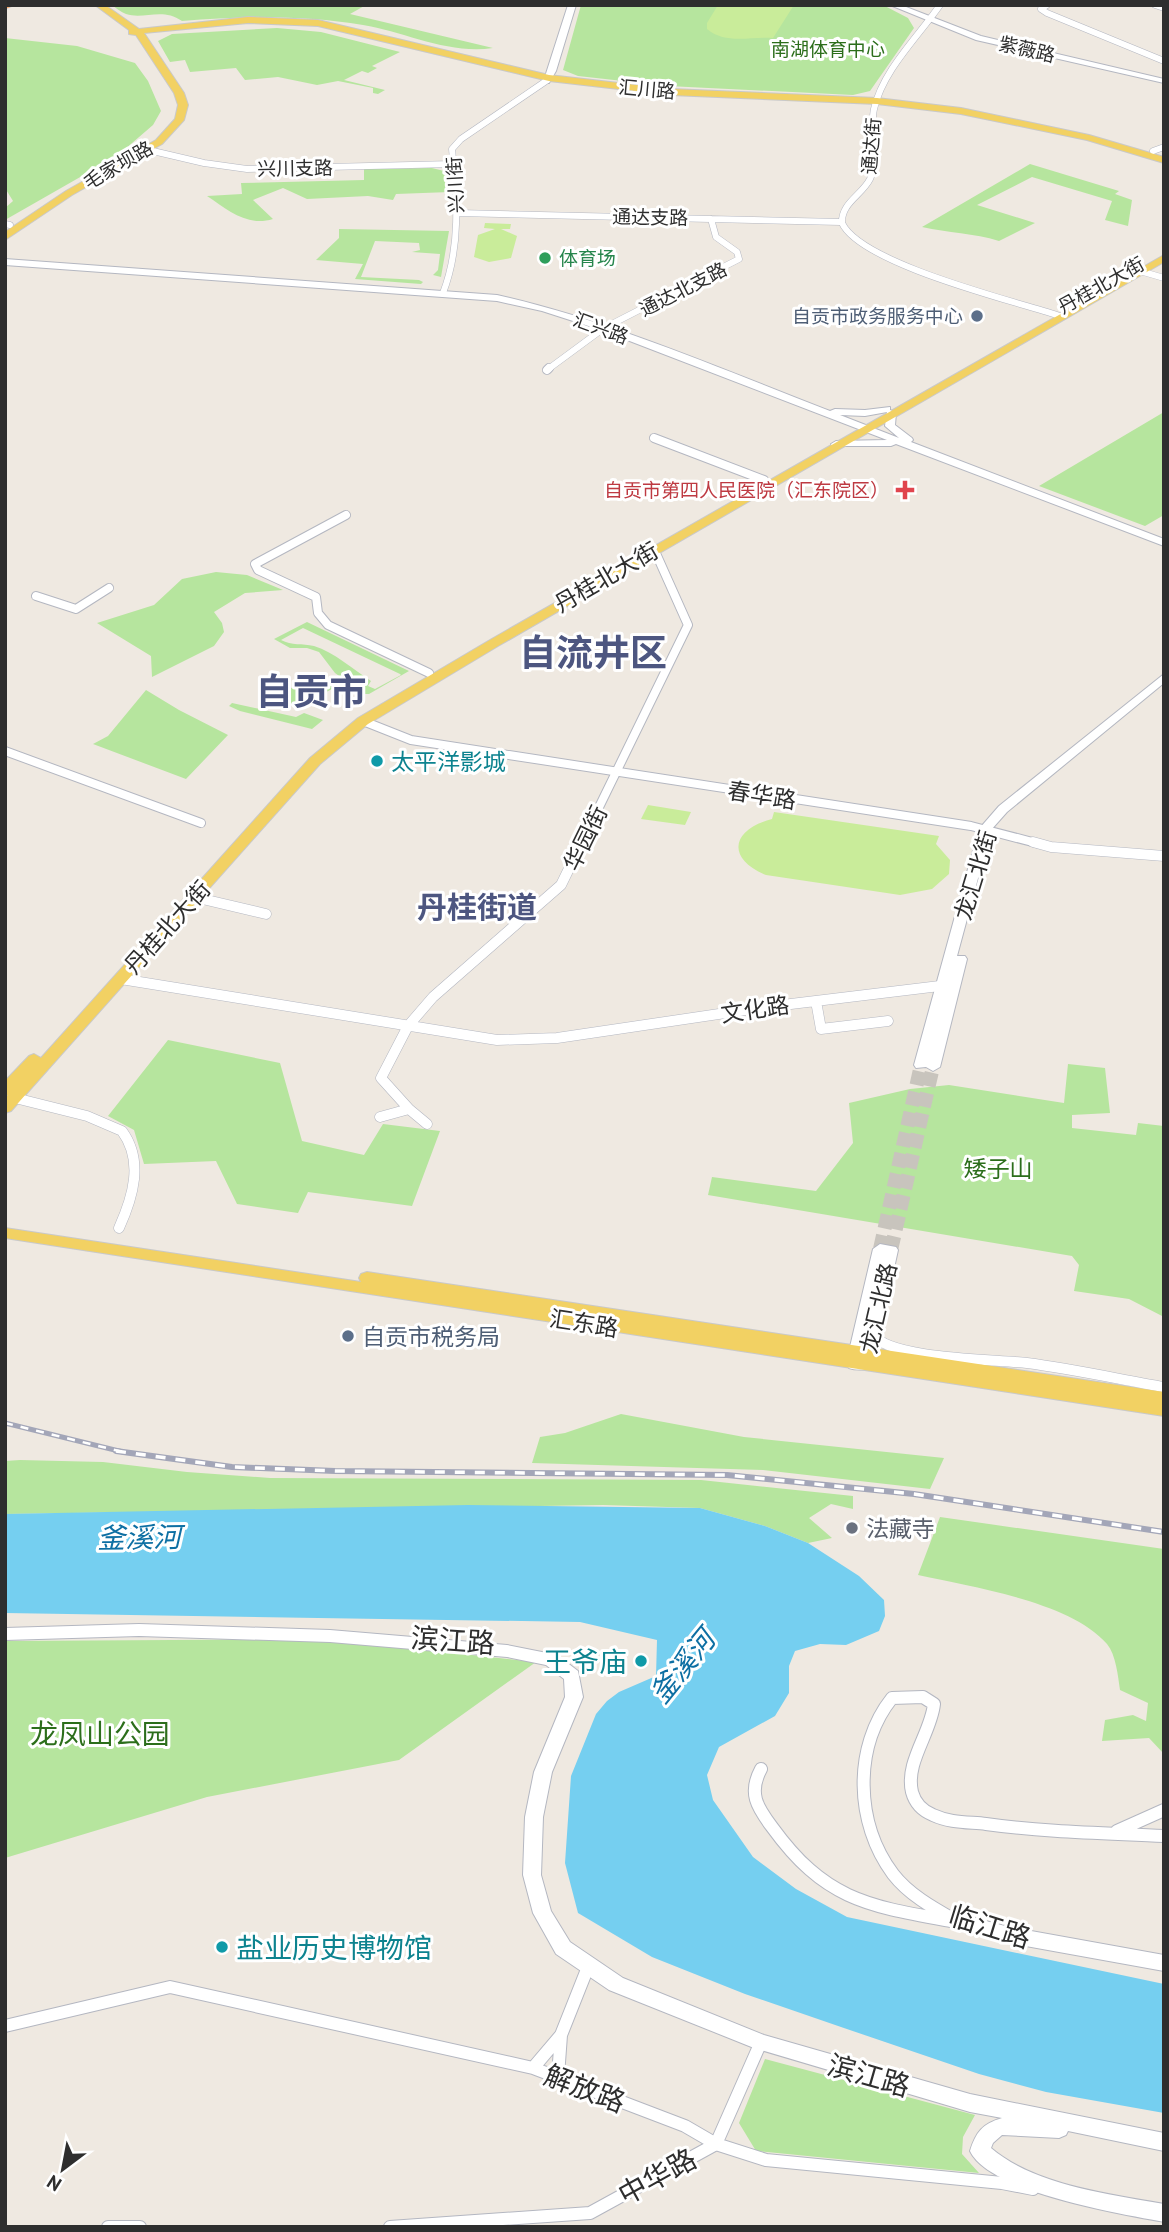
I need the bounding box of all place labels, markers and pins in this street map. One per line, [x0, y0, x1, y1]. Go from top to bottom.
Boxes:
place label: 体育场 [559, 246, 616, 270]
marker: 体育场 [537, 250, 553, 266]
place label: 自贡市政务服务中心 [792, 304, 963, 328]
marker: 自贡市政务服务中心 [969, 308, 985, 324]
place label: 自贡市第四人民医院（汇东院区） [604, 478, 889, 502]
marker: 自贡市第四人民医院（汇东院区） [895, 480, 915, 500]
place label: 太平洋影城 [391, 747, 506, 776]
marker: 太平洋影城 [369, 753, 385, 769]
place label: 自贡市税务局 [362, 1322, 500, 1351]
marker: 自贡市税务局 [340, 1328, 356, 1344]
place label: 法藏寺 [866, 1514, 935, 1543]
marker: 法藏寺 [844, 1520, 860, 1536]
place label: 王爷庙 [543, 1643, 627, 1680]
marker: 王爷庙 [633, 1653, 649, 1669]
place label: 盐业历史博物馆 [236, 1929, 432, 1966]
marker: 盐业历史博物馆 [214, 1939, 230, 1955]

